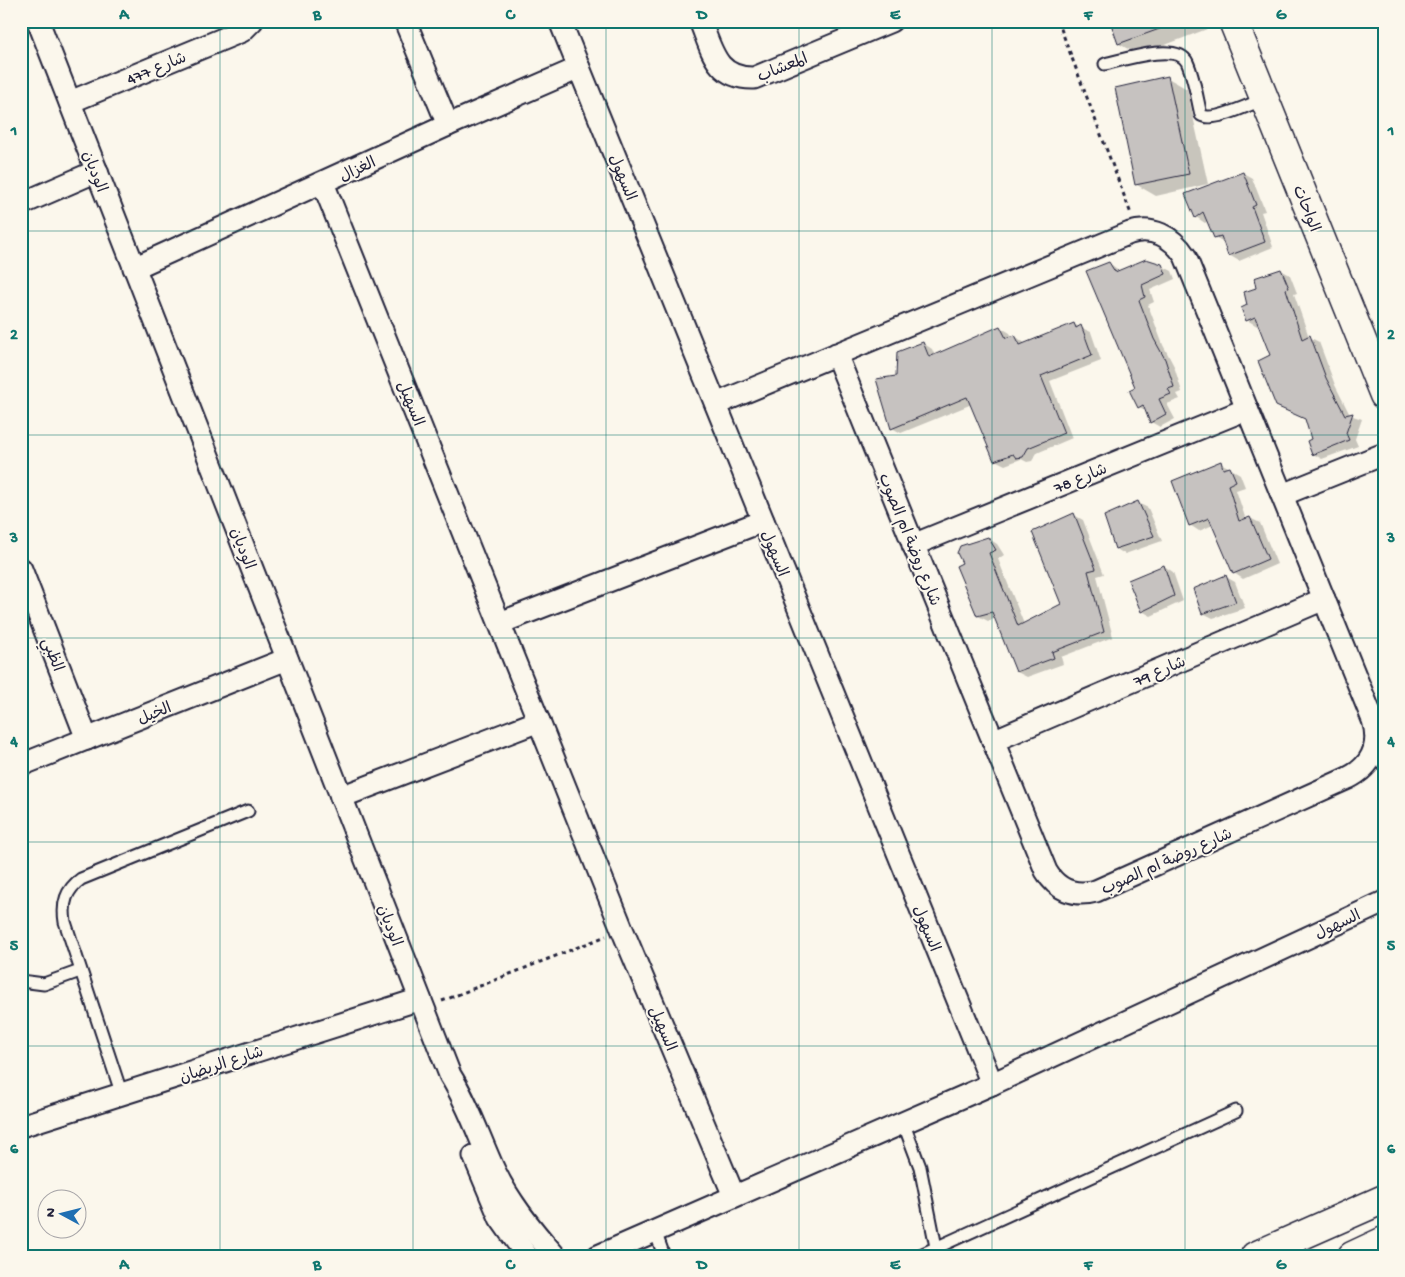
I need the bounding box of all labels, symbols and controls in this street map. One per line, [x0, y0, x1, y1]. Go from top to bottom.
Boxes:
text: A [118, 7, 130, 26]
text: B [312, 7, 322, 26]
text: C [505, 7, 516, 26]
text: D [695, 7, 708, 26]
text: E [890, 7, 901, 26]
text: F [1083, 7, 1094, 26]
text: G [1276, 7, 1287, 26]
street label: شارع 477 [125, 50, 190, 91]
street label: المعشاب [755, 51, 811, 88]
text: 1 [10, 123, 17, 142]
text: 1 [1387, 123, 1394, 142]
street label: الوديان [76, 149, 109, 196]
street label: السهول [603, 152, 639, 204]
street label: الغزال [337, 154, 380, 188]
street label: الواحات [1287, 183, 1323, 235]
text: 2 [10, 327, 18, 346]
text: 2 [1387, 327, 1395, 346]
street label: السهيل [391, 379, 426, 430]
street label: شارع 78 [1051, 461, 1111, 500]
street label: شارع روضة ام الصوب [872, 471, 944, 609]
street label: الوديان [224, 526, 257, 573]
street label: السهول [755, 528, 791, 580]
text: 3 [9, 530, 18, 549]
text: 3 [1386, 530, 1395, 549]
street label: الظبي [34, 636, 66, 676]
street label: شارع 79 [1131, 654, 1189, 693]
street label: الخيل [135, 699, 175, 731]
text: 4 [9, 734, 18, 753]
text: 4 [1386, 734, 1395, 753]
street label: شارع روضة ام الصوب [1099, 825, 1236, 901]
street label: الوديان [371, 903, 404, 950]
street label: السهول [907, 903, 943, 955]
street label: السهول [1312, 907, 1364, 945]
text: 5 [10, 938, 19, 957]
text: 5 [1387, 938, 1396, 957]
street label: السهيل [643, 1004, 679, 1055]
street label: شارع الريضان [178, 1044, 266, 1089]
text: 6 [10, 1141, 19, 1160]
text: 6 [1387, 1141, 1396, 1160]
north arrow [38, 1190, 88, 1240]
text: N [43, 1207, 61, 1218]
text: A [118, 1257, 130, 1276]
text: B [312, 1257, 322, 1276]
text: C [505, 1257, 516, 1276]
text: D [695, 1257, 708, 1276]
text: E [890, 1257, 901, 1276]
text: F [1083, 1257, 1094, 1276]
text: G [1276, 1257, 1287, 1276]

